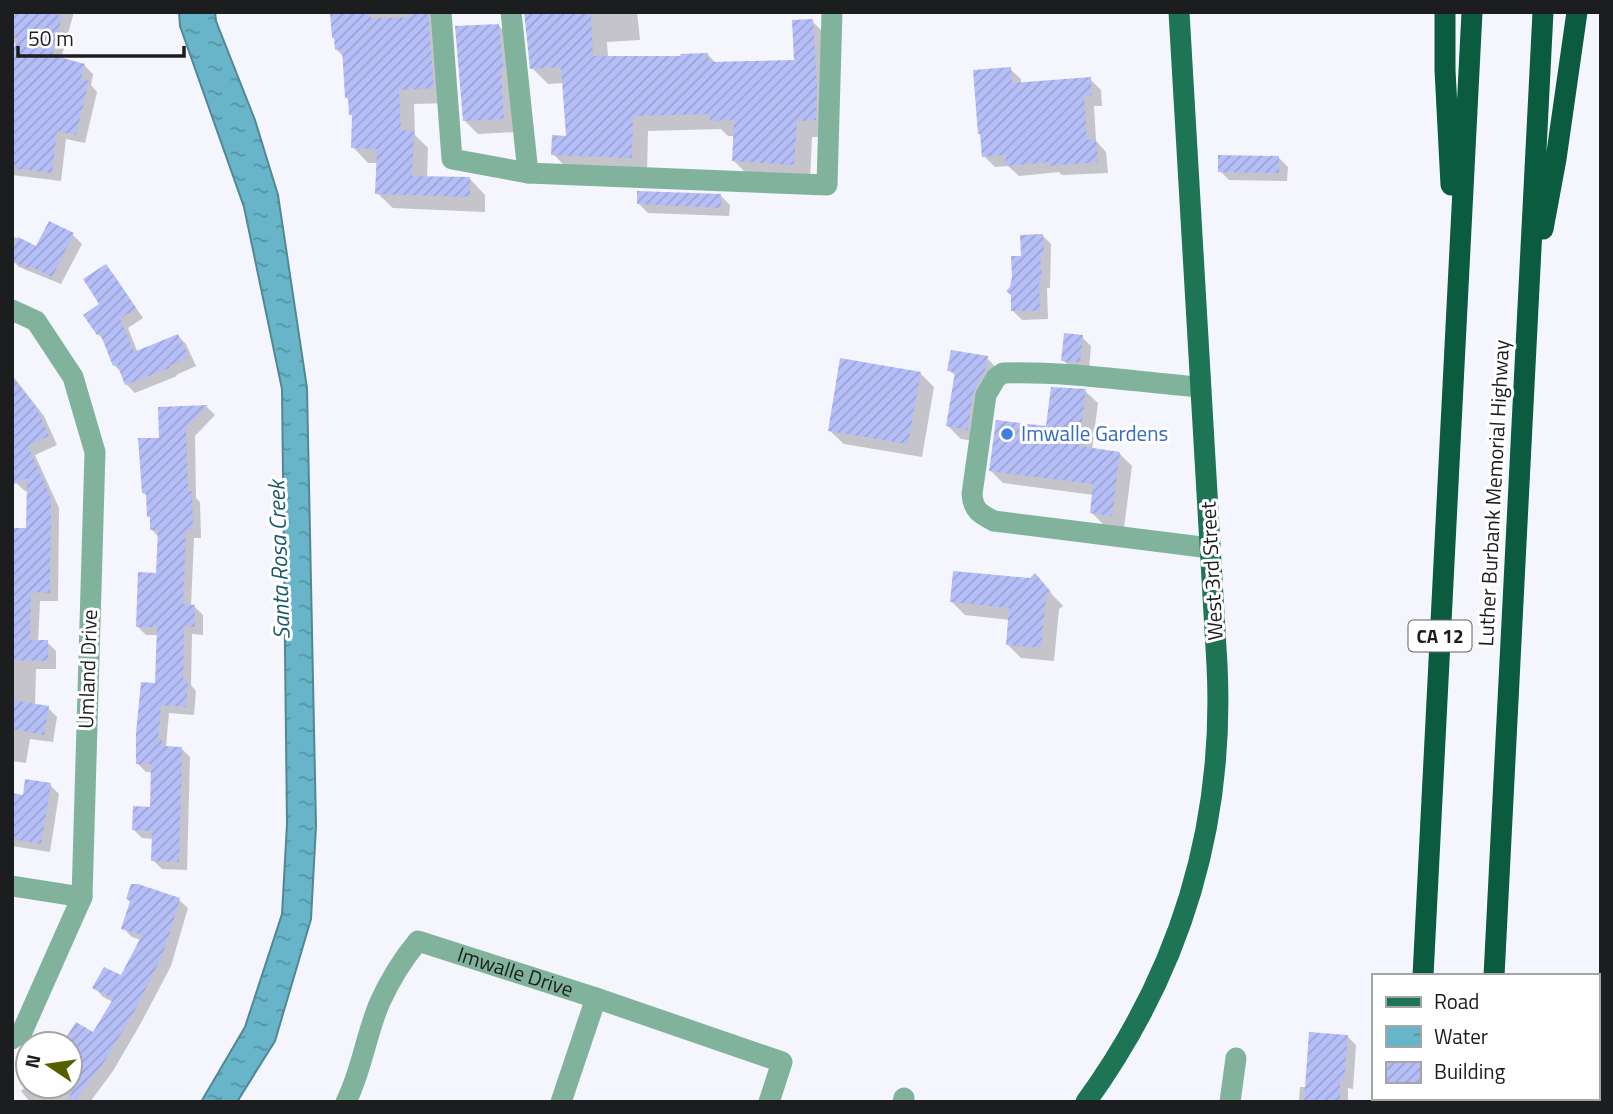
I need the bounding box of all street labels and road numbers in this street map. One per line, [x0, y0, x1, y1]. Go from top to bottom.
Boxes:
street label: Luther Burbank Memorial Highway [1469, 339, 1517, 647]
street label: West 3rd Street [1191, 500, 1231, 641]
street label: Umland Drive [69, 609, 105, 729]
road number: CA 12 [1408, 621, 1472, 652]
street label: Imwalle Drive [454, 938, 578, 1005]

